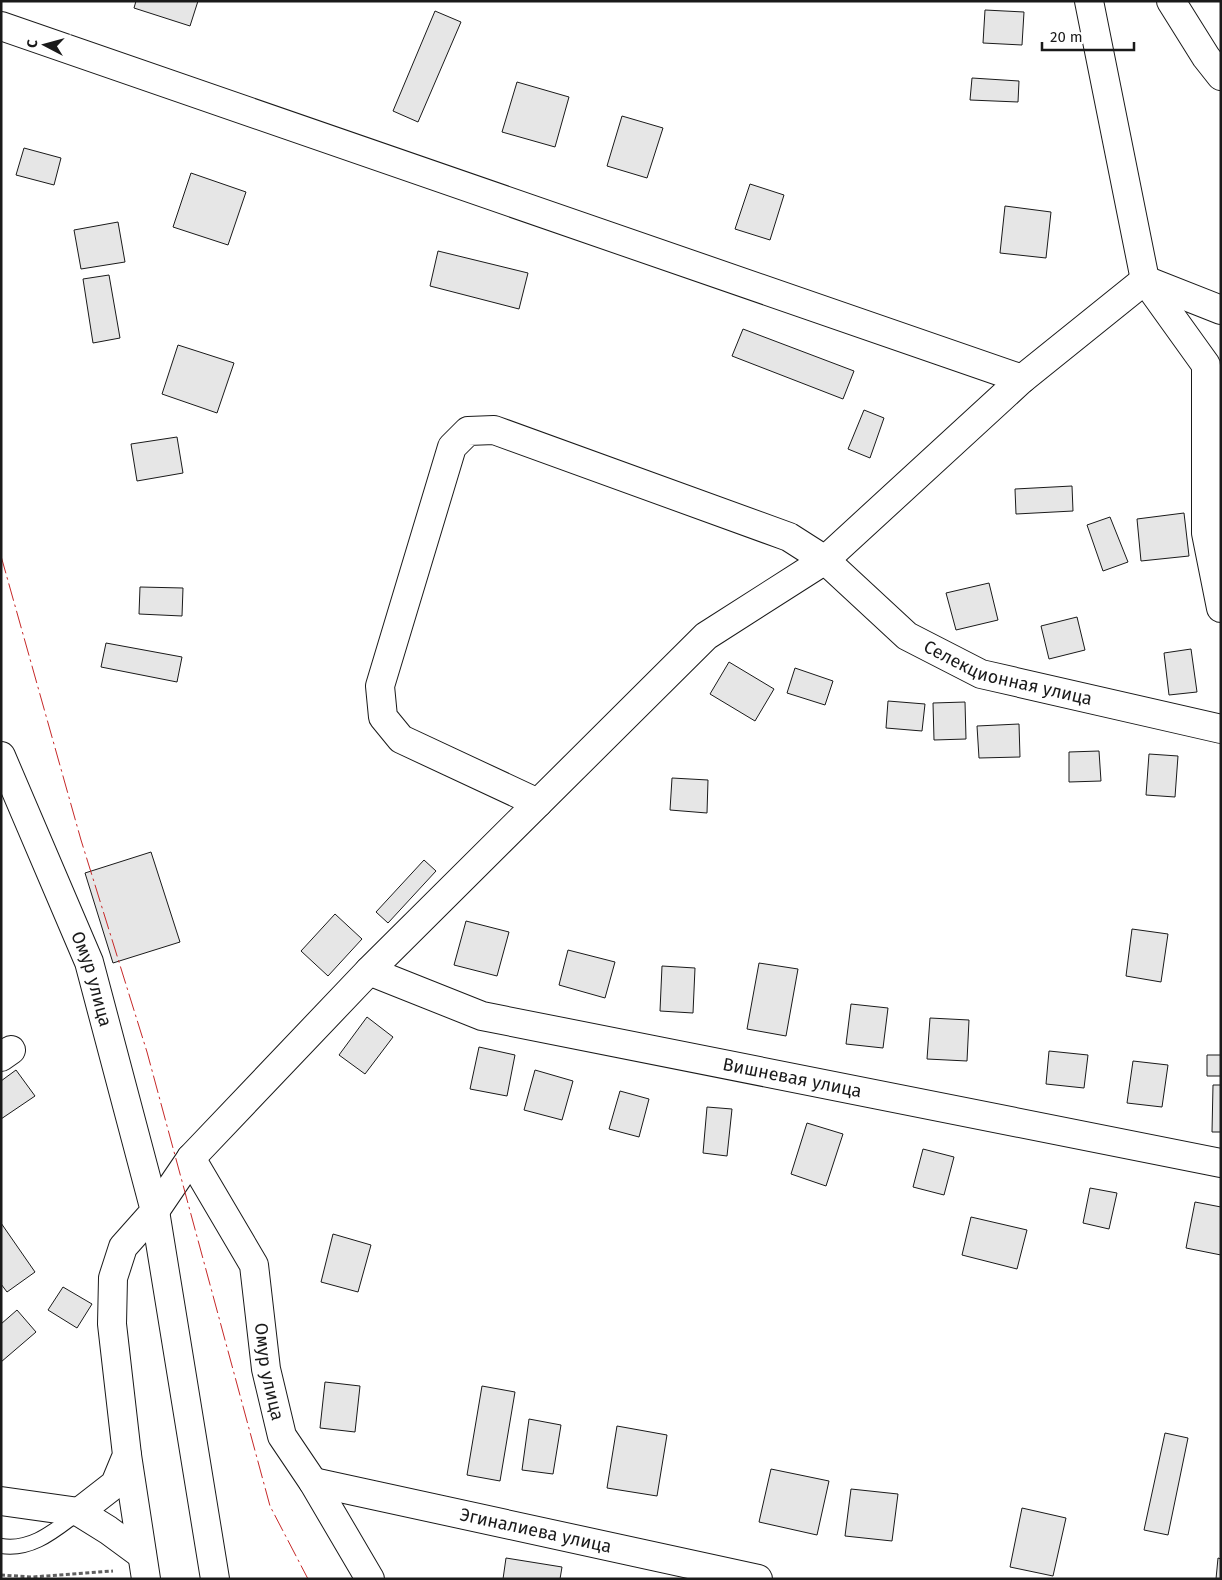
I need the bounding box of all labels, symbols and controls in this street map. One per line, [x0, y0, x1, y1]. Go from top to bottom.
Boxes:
north arrow [20, 20, 70, 70]
scale bar [1042, 20, 1134, 52]
text: 20 m [1050, 28, 1083, 46]
text: С [24, 39, 41, 49]
street label: Селекционная улица [920, 635, 1094, 710]
street label: Омур улица [66, 928, 117, 1029]
street label: Вишневая улица [721, 1053, 864, 1102]
street label: Омур улица [250, 1322, 289, 1423]
street label: Эгиналиева улица [458, 1503, 614, 1558]

